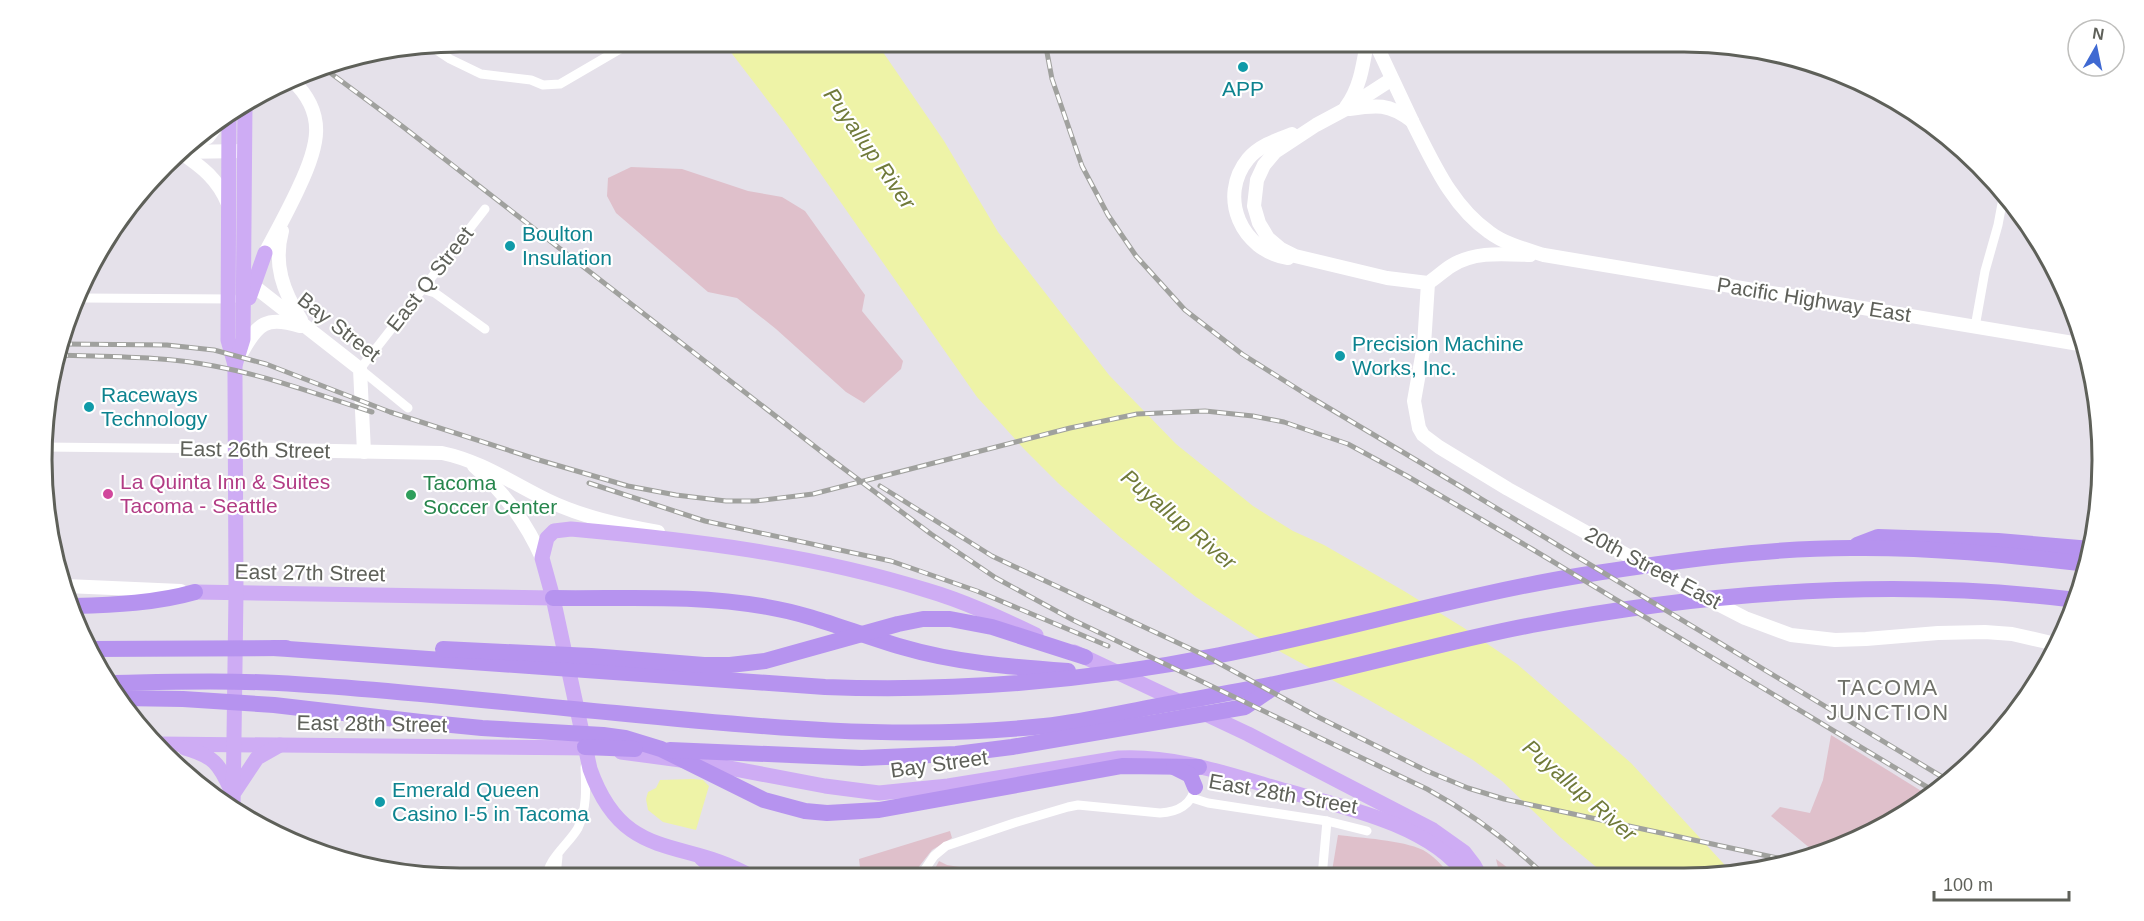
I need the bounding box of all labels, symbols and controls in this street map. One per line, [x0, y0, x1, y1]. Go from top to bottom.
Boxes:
north arrow [2066, 18, 2126, 78]
text: N [2091, 24, 2105, 43]
marker: APP [1236, 60, 1250, 74]
place label: APP [1222, 77, 1264, 100]
water label: Puyallup River [819, 83, 921, 215]
street label: East Q Street [382, 222, 478, 335]
place label: Boulton Insulation [522, 222, 612, 269]
marker: Boulton Insulation [503, 239, 517, 253]
street label: Pacific Highway East [1715, 273, 1913, 326]
street label: Bay Street [294, 287, 385, 366]
place label: Precision Machine Works, Inc. [1352, 332, 1524, 379]
marker: Precision Machine Works, Inc. [1333, 349, 1347, 363]
place label: Raceways Technology [101, 383, 208, 430]
marker: Raceways Technology [82, 400, 96, 414]
street label: East 26th Street [180, 437, 331, 462]
water label: Puyallup River [1116, 464, 1242, 576]
place label: La Quinta Inn & Suites Tacoma - Seattle [120, 470, 330, 517]
place label: Tacoma Soccer Center [423, 471, 557, 518]
marker: La Quinta Inn & Suites Tacoma - Seattle [101, 487, 115, 501]
marker: Tacoma Soccer Center [404, 488, 418, 502]
street label: 20th Street East [1581, 522, 1725, 613]
street label: East 27th Street [235, 560, 386, 585]
district label: TACOMA JUNCTION [1826, 675, 1950, 725]
street label: East 28th Street [297, 711, 448, 736]
water label: Puyallup River [1518, 734, 1643, 847]
street label: Bay Street [889, 745, 989, 782]
street label: East 28th Street [1207, 769, 1359, 818]
place label: Emerald Queen Casino I-5 in Tacoma [392, 778, 589, 825]
marker: Emerald Queen Casino I-5 in Tacoma [373, 795, 387, 809]
scale bar [1934, 864, 2069, 902]
text: 100 m [1943, 875, 1993, 895]

